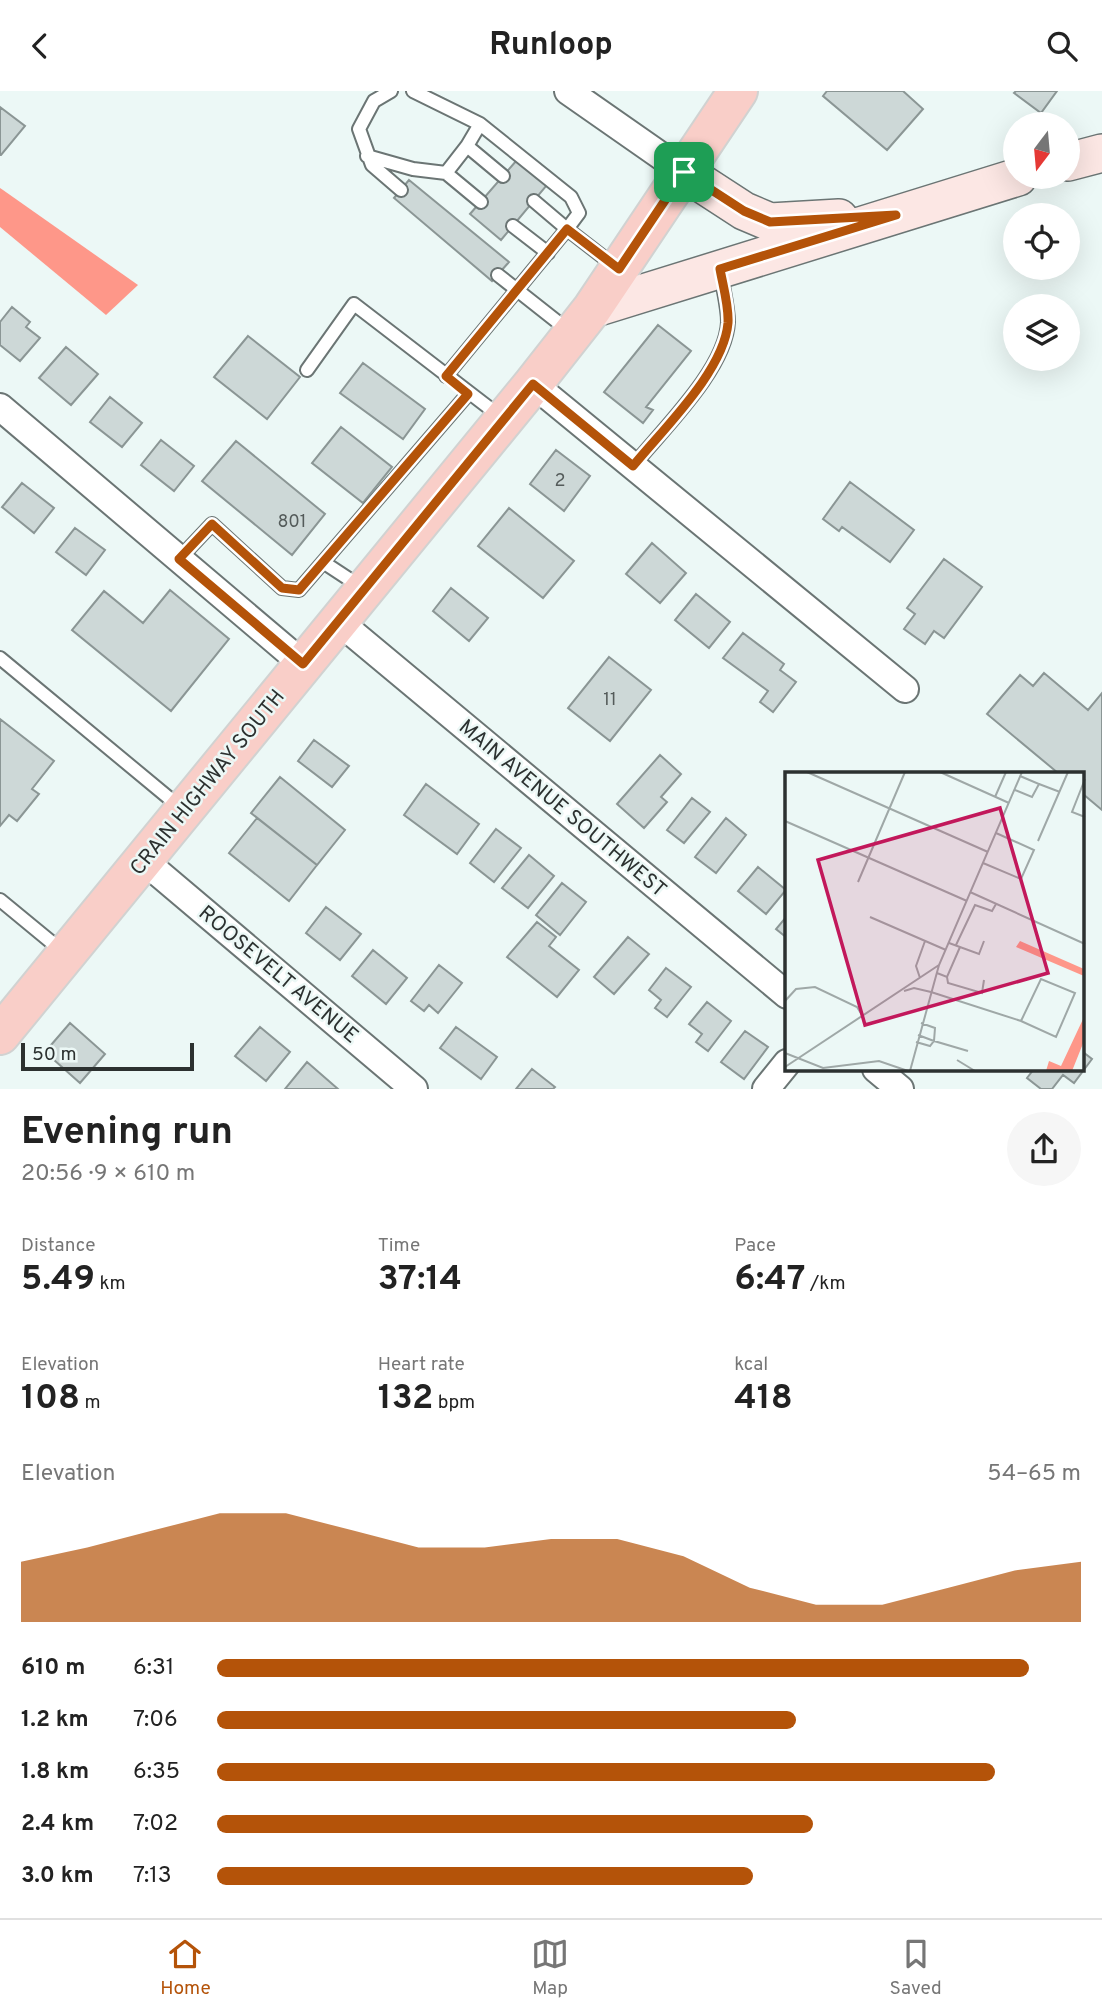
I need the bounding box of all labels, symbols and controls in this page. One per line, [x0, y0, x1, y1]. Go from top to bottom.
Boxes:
text: Runloop [489, 26, 613, 66]
icon: back [21, 27, 59, 65]
icon: search [1043, 27, 1081, 65]
north arrow [1003, 112, 1080, 189]
map controls [1003, 112, 1080, 371]
pin [654, 142, 714, 202]
icon: arrive [665, 153, 703, 191]
button: locate [1003, 203, 1080, 280]
button: layers [1003, 294, 1080, 371]
house number: 2 [554, 470, 566, 493]
house number: 801 [277, 511, 307, 534]
street label: CRAIN HIGHWAY SOUTH [125, 684, 292, 881]
house number: 11 [603, 689, 617, 712]
street label: MAIN AVENUE SOUTHWEST [453, 714, 672, 904]
inset map [785, 772, 1084, 1071]
street label: ROOSEVELT AVENUE [192, 900, 364, 1050]
scale bar [21, 1039, 194, 1071]
text: 50 m [32, 1043, 77, 1067]
text: Evening run [21, 1109, 233, 1158]
button: share [1007, 1112, 1081, 1186]
text: 20:56 · 9 × 610 m [21, 1160, 195, 1189]
text: Distance [21, 1234, 96, 1258]
text: Time [378, 1234, 420, 1258]
text: Pace [734, 1234, 776, 1258]
text: 5.49 [21, 1258, 95, 1302]
text: 37:14 [378, 1258, 462, 1302]
text: 6:47 [734, 1258, 806, 1302]
text: km [95, 1272, 126, 1296]
text: /km [806, 1272, 846, 1296]
text: Elevation [21, 1353, 99, 1377]
text: Heart rate [378, 1353, 465, 1377]
text: kcal [734, 1353, 768, 1377]
text: 108 [21, 1377, 80, 1421]
text: 132 [378, 1377, 433, 1421]
text: 418 [734, 1377, 793, 1421]
text: m [80, 1391, 101, 1415]
text: bpm [433, 1391, 475, 1415]
text: Elevation [21, 1460, 116, 1489]
text: 54–65 m [987, 1460, 1081, 1489]
text: 610 m [21, 1654, 85, 1683]
text: 6:31 [133, 1654, 174, 1683]
text: 1.2 km [21, 1706, 89, 1735]
text: 7:06 [133, 1706, 178, 1735]
text: 1.8 km [21, 1758, 89, 1787]
text: 6:35 [133, 1758, 180, 1787]
text: 2.4 km [21, 1810, 94, 1839]
text: 7:02 [133, 1810, 178, 1839]
text: 3.0 km [21, 1862, 94, 1891]
text: 7:13 [133, 1862, 172, 1891]
tab: Home [160, 1935, 211, 2001]
tab: Map [531, 1935, 569, 2001]
tab: Saved [890, 1935, 942, 2001]

